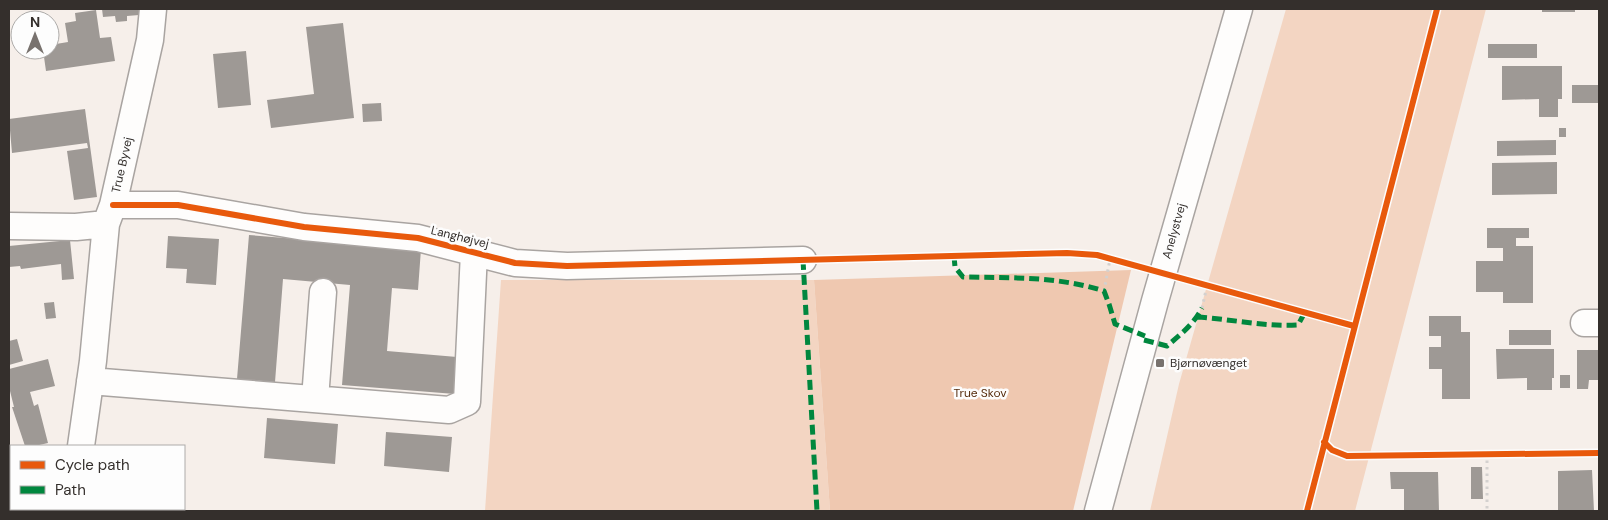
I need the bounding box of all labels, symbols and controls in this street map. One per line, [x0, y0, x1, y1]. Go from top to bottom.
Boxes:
north arrow [10, 10, 60, 60]
text: N [30, 13, 40, 31]
street label: True Byvej [108, 135, 136, 195]
street label: Anelystvej [1158, 201, 1190, 261]
street label: Langhøjvej [429, 222, 491, 252]
place label: Bjørnøvænget [1170, 355, 1247, 371]
marker: Bjørnøvænget [1154, 357, 1166, 369]
park label: True Skov [953, 385, 1007, 401]
legend [10, 445, 185, 510]
text: Cycle path [55, 455, 130, 475]
text: Path [55, 480, 86, 500]

